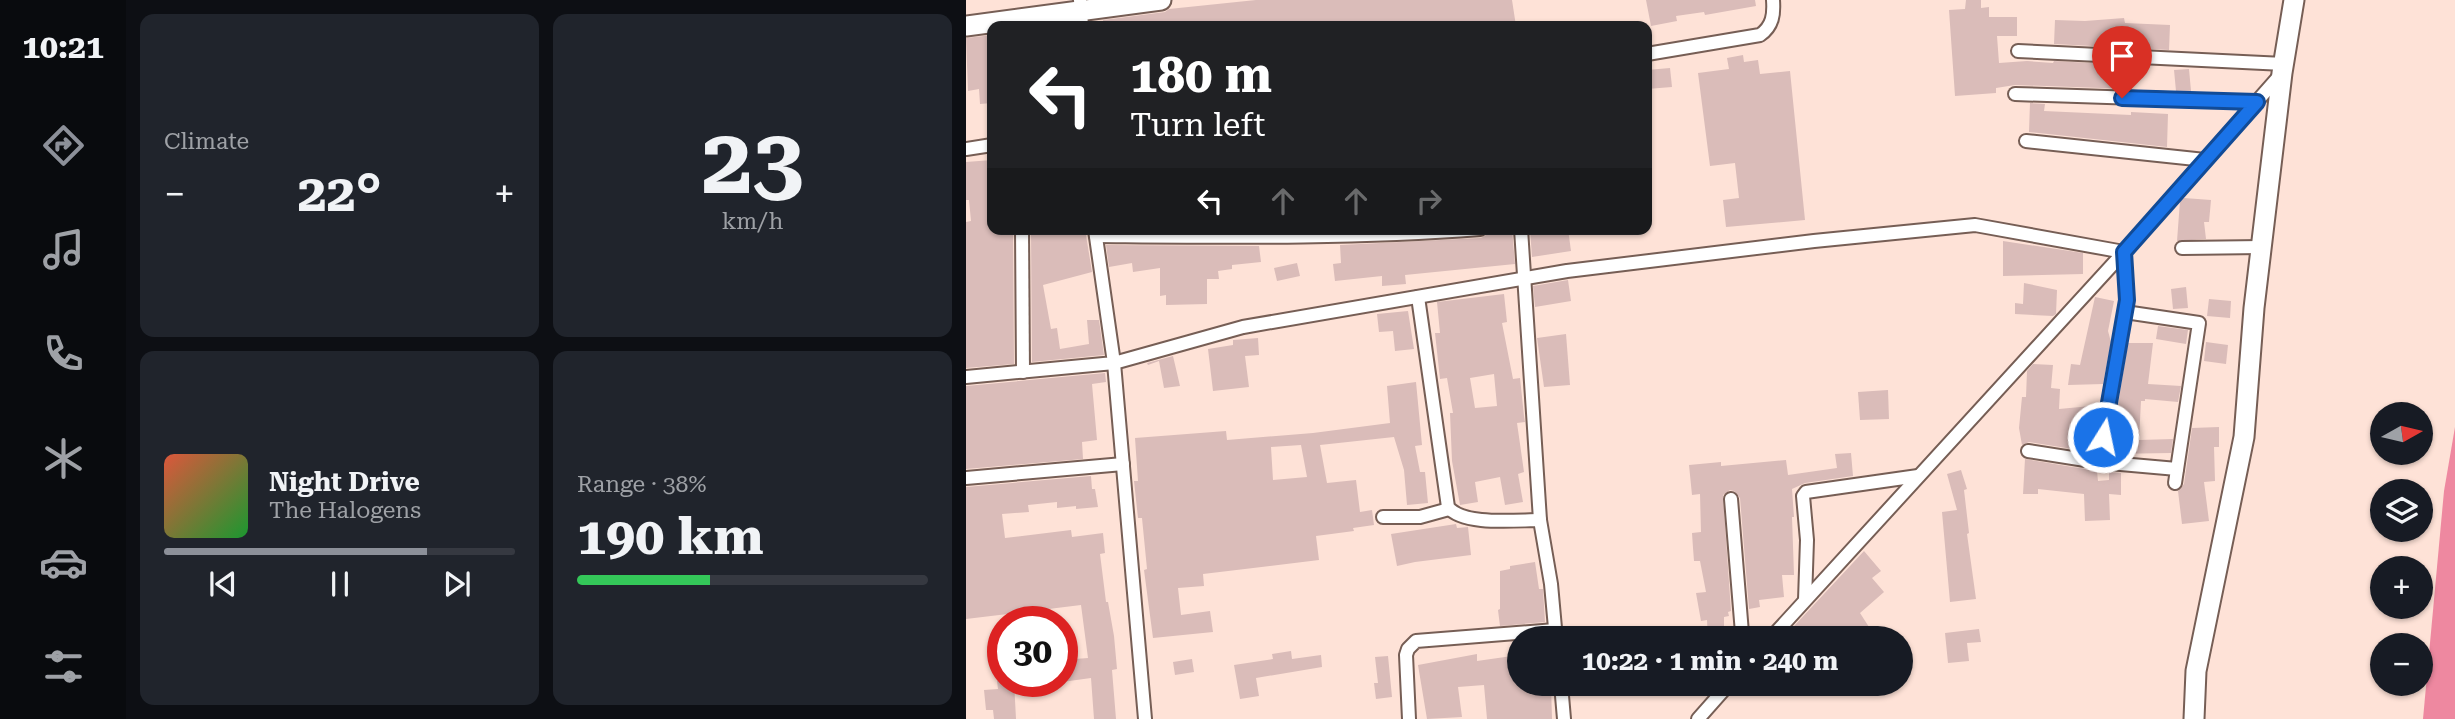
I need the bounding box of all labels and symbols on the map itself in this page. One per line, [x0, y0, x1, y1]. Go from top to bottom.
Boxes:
pin [2092, 26, 2152, 98]
position arrow [2066, 400, 2140, 474]
north arrow [2370, 402, 2432, 466]
speed limit sign: 30 [987, 606, 1078, 697]

